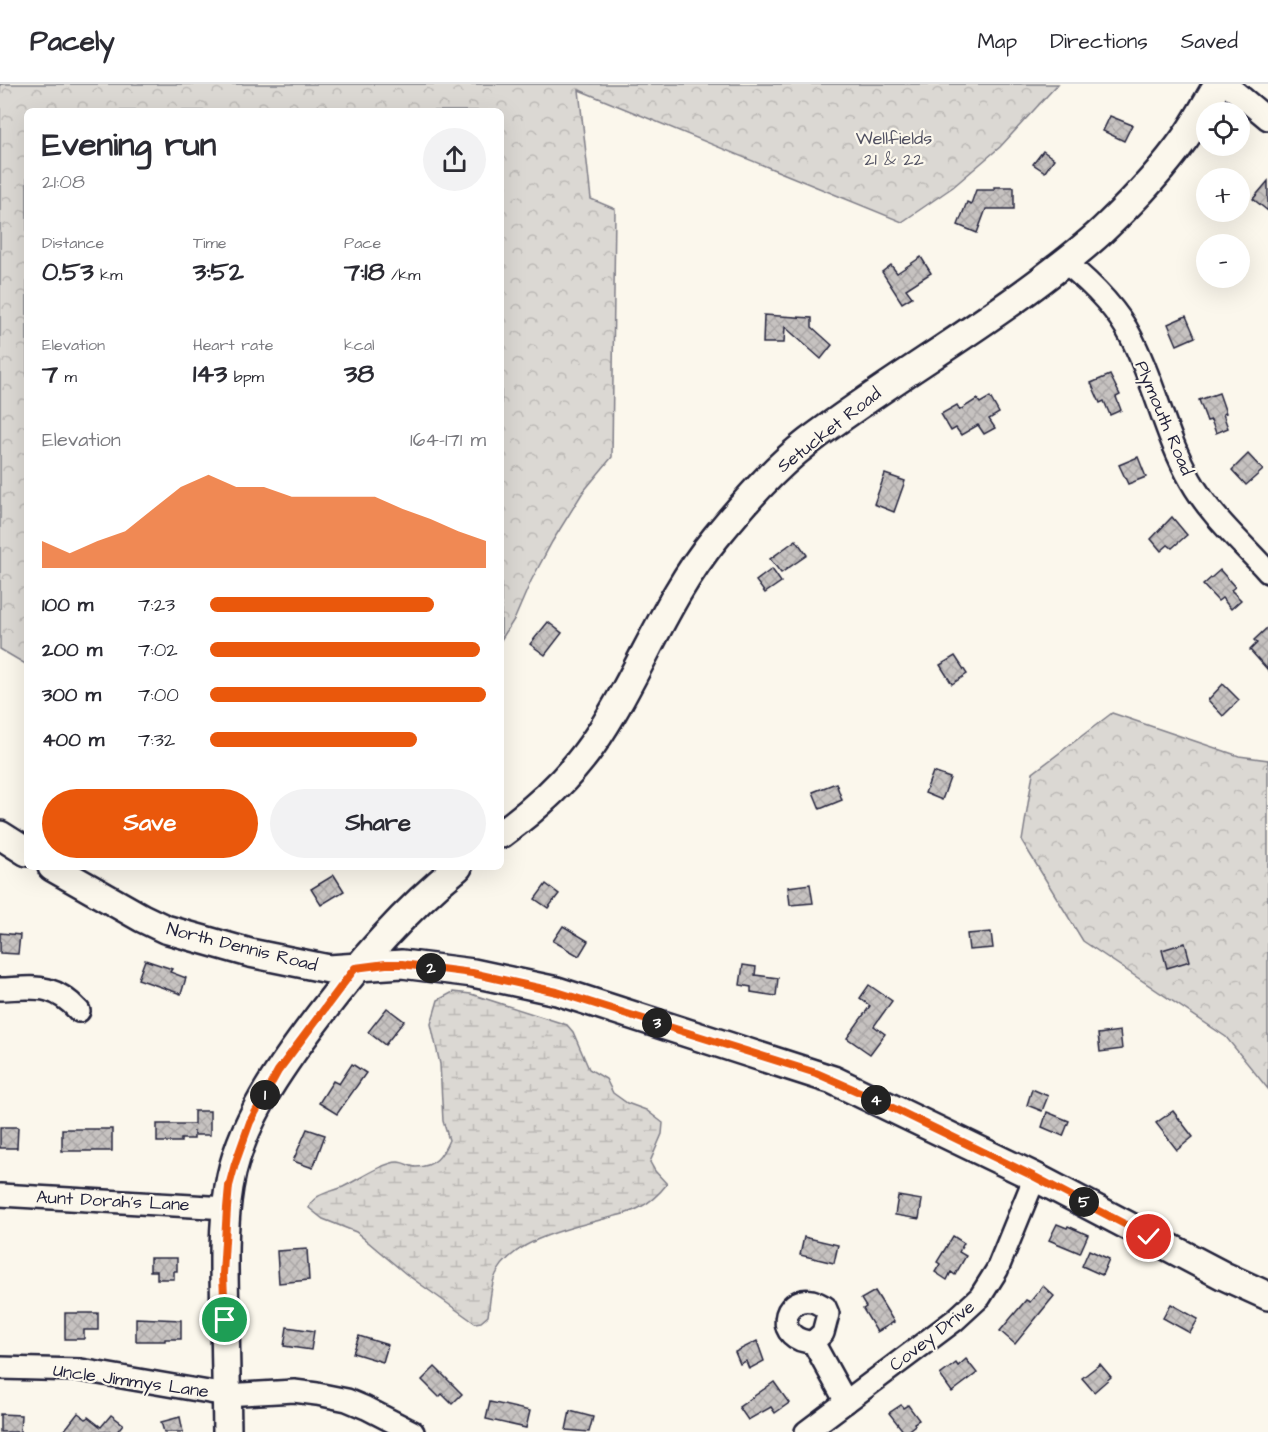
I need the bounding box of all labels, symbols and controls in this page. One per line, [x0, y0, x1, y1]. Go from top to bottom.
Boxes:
text: Pacely [30, 22, 115, 61]
text: Map [977, 27, 1017, 56]
text: Directions [1050, 27, 1148, 56]
text: Saved [1181, 27, 1238, 56]
map controls [1196, 102, 1250, 288]
button: locate [1196, 102, 1250, 156]
text: Evening run [42, 122, 216, 168]
park label: Wellfields 21 & 22 [856, 126, 932, 172]
button: share [423, 128, 486, 191]
text: 21:08 [42, 168, 85, 196]
button: + [1196, 168, 1250, 222]
text: Distance [42, 232, 104, 254]
text: Time [193, 232, 227, 254]
text: Pace [344, 232, 381, 254]
button: − [1196, 234, 1250, 288]
text: 0.53 [42, 254, 94, 290]
text: 3:52 [193, 254, 244, 290]
text: 7:18 [344, 254, 385, 290]
text: km [94, 264, 122, 286]
text: /km [385, 264, 421, 286]
text: Elevation [42, 334, 105, 356]
text: Heart rate [193, 334, 273, 356]
text: kcal [344, 334, 375, 356]
text: 7 [42, 356, 58, 392]
text: 143 [193, 356, 227, 392]
text: 38 [344, 356, 374, 392]
street label: Plymouth Road [1128, 357, 1199, 480]
text: m [58, 366, 77, 388]
text: bpm [227, 366, 264, 388]
street label: Setucket Road [772, 381, 886, 479]
text: Elevation [42, 426, 121, 454]
text: 164–171 m [410, 426, 486, 454]
text: 100 m [42, 591, 93, 619]
text: 7:23 [138, 591, 175, 619]
text: 200 m [42, 636, 102, 664]
text: 7:02 [138, 636, 178, 664]
text: 300 m [42, 681, 101, 709]
text: 7:00 [138, 681, 179, 709]
text: 400 m [42, 726, 104, 754]
text: 7:32 [138, 726, 175, 754]
button: Save [42, 789, 258, 858]
button: Share [270, 789, 486, 858]
street label: North Dennis Road [164, 916, 320, 978]
pin: 2 [416, 953, 446, 983]
text: 2 [426, 957, 436, 979]
pin: 3 [642, 1008, 672, 1038]
text: 3 [653, 1012, 661, 1034]
pin: 1 [250, 1080, 280, 1110]
text: 1 [264, 1084, 266, 1106]
pin: 4 [861, 1085, 891, 1115]
text: 4 [871, 1089, 881, 1111]
street label: Aunt Dorah's Lane [36, 1185, 191, 1218]
pin: 5 [1069, 1187, 1099, 1217]
text: 5 [1078, 1191, 1090, 1213]
pin [1123, 1211, 1174, 1262]
icon: check [1132, 1220, 1165, 1253]
pin [199, 1294, 250, 1345]
street label: Covey Drive [884, 1294, 981, 1378]
icon: arrive [208, 1303, 241, 1336]
street label: Uncle Jimmys Lane [51, 1358, 211, 1405]

